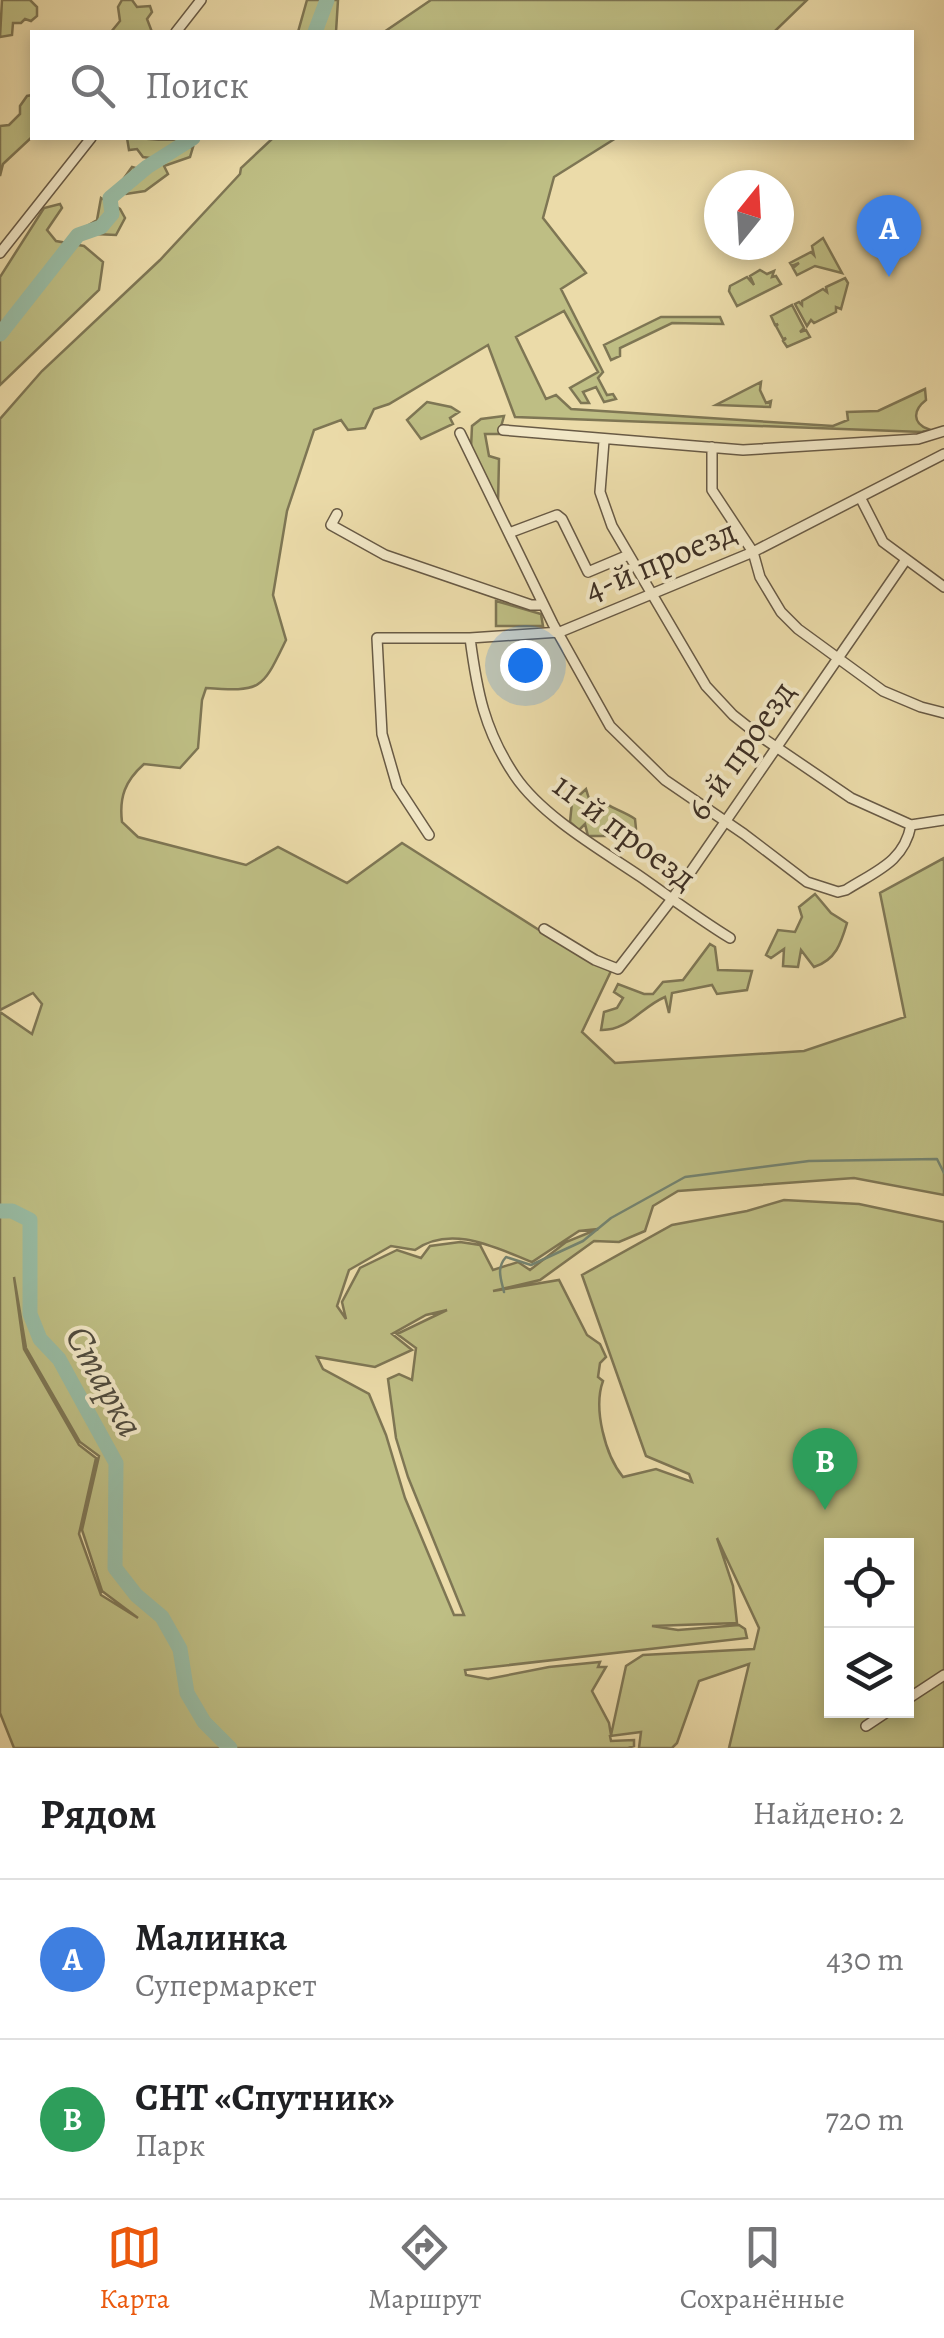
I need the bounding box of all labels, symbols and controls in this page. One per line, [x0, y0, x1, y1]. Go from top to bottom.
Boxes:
search box [30, 30, 914, 140]
icon: search [65, 58, 120, 113]
text: Поиск [145, 59, 249, 111]
north arrow [704, 170, 794, 260]
pin: A [856, 194, 922, 277]
street label: 4-й проезд [577, 506, 743, 614]
your location [500, 640, 551, 691]
street label: 6-й проезд [674, 670, 806, 830]
street label: 11-й проезд [543, 761, 707, 901]
water label: Старка [53, 1316, 157, 1446]
pin: B [792, 1428, 858, 1510]
map controls [824, 1538, 914, 1718]
button: locate [824, 1538, 914, 1628]
button: layers [824, 1628, 914, 1718]
text: Рядом [40, 1785, 157, 1842]
text: Найдено: 2 [753, 1791, 904, 1835]
text: Малинка [135, 1911, 287, 1963]
text: A [62, 1937, 83, 1981]
text: 430 m [826, 1937, 904, 1981]
text: Супермаркет [135, 1963, 317, 2007]
text: СНТ «Спутник» [135, 2071, 395, 2123]
text: B [62, 2097, 83, 2141]
text: 720 m [825, 2097, 904, 2141]
text: Парк [135, 2123, 205, 2167]
tab: Карта [99, 2220, 170, 2318]
tab: Маршрут [368, 2220, 481, 2318]
tab: Сохранённые [680, 2220, 845, 2318]

